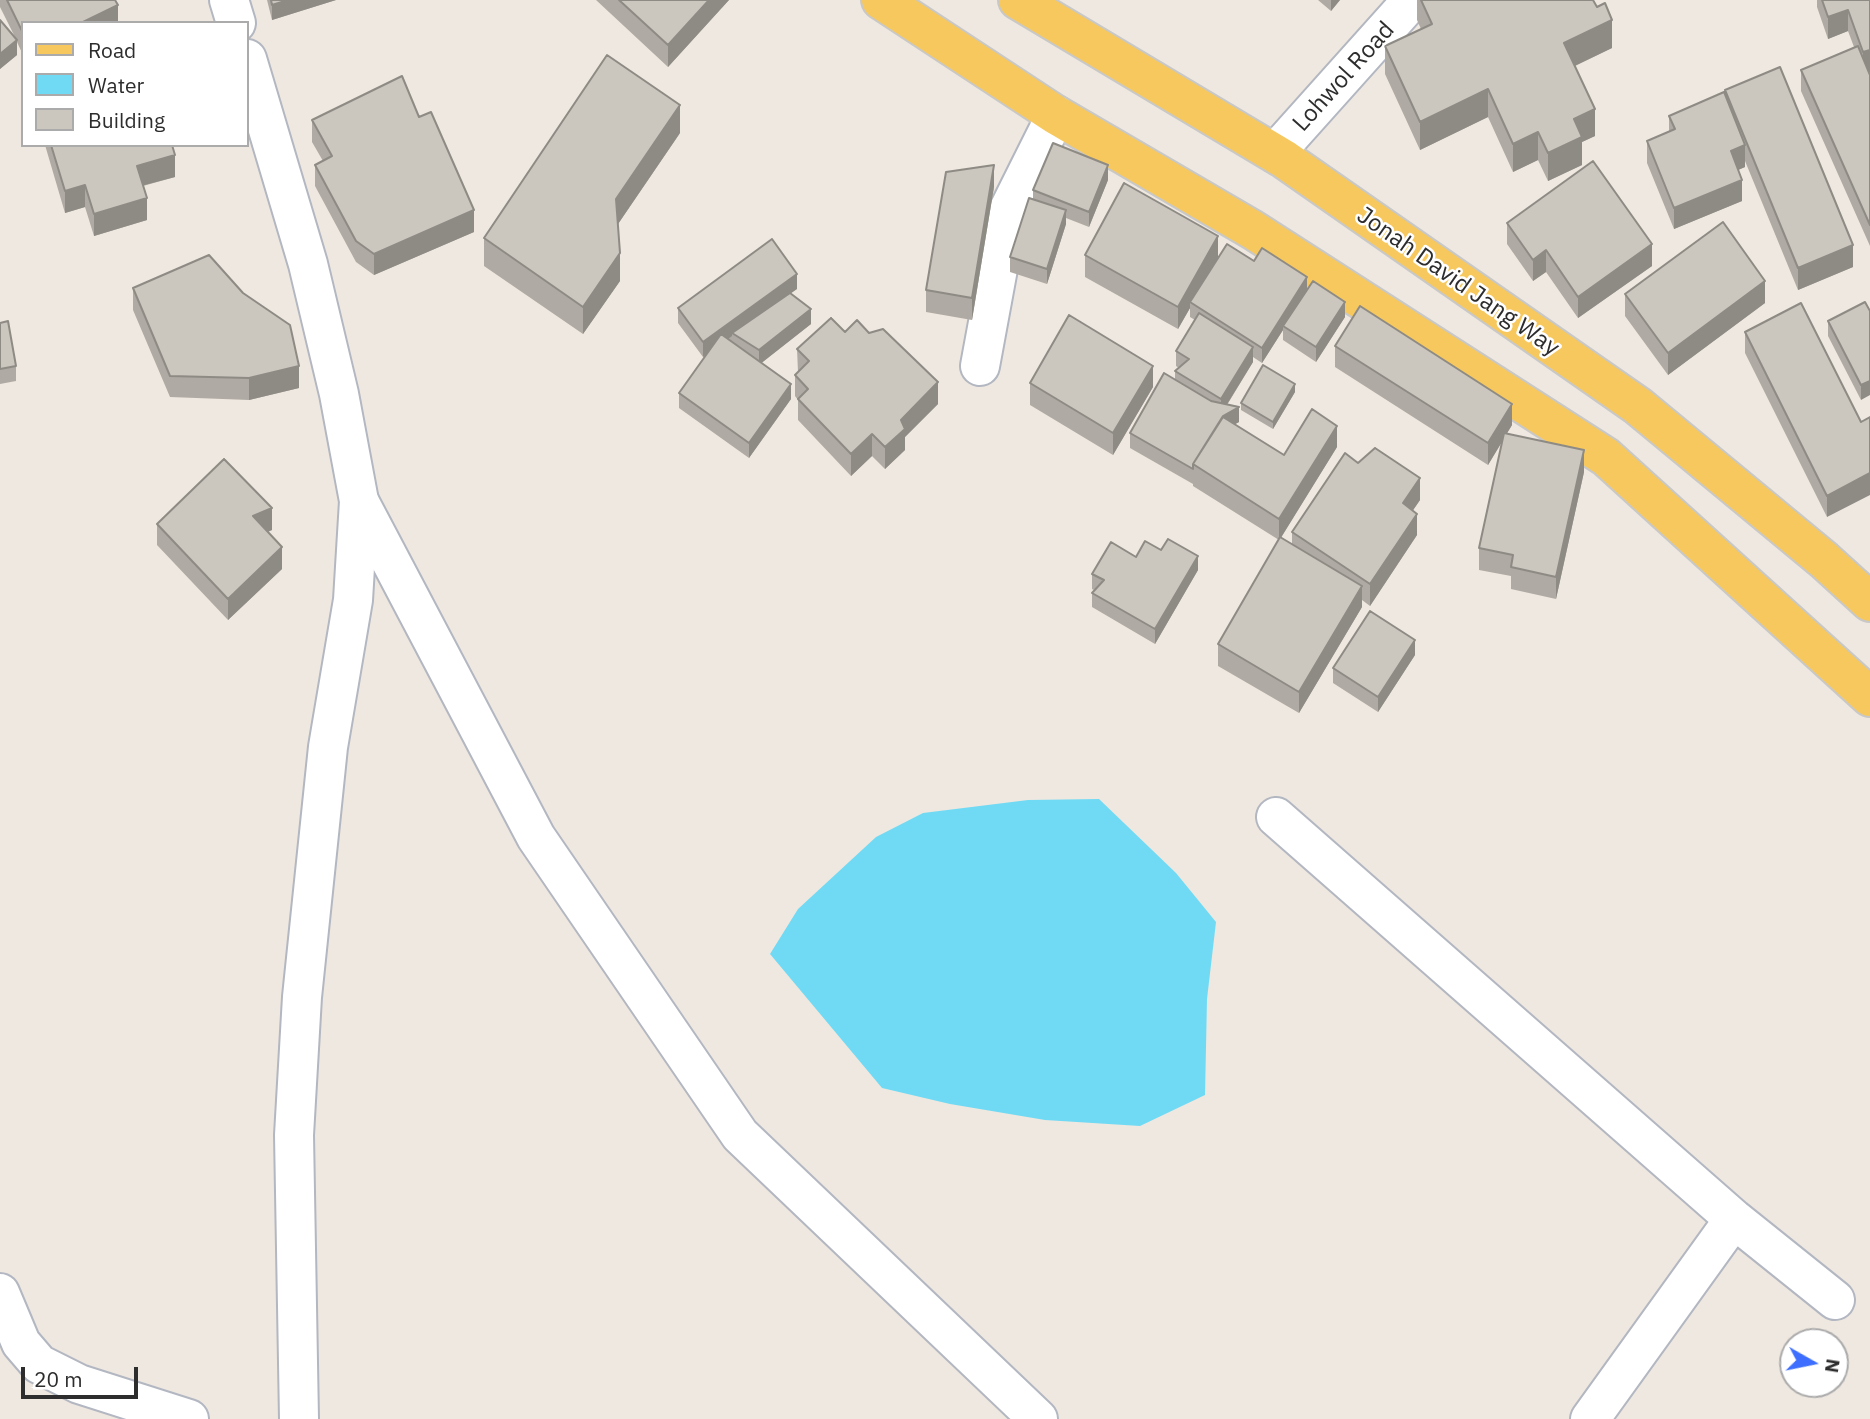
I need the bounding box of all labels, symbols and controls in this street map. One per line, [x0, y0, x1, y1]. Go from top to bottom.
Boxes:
street label: Lohwol Road [1287, 16, 1401, 138]
legend [21, 21, 248, 147]
text: Road [88, 36, 136, 64]
text: Water [88, 71, 144, 99]
text: Building [88, 106, 165, 134]
street label: Jonah David Jang Way [1351, 201, 1565, 363]
north arrow [1779, 1328, 1849, 1398]
scale bar [24, 1352, 142, 1396]
text: N [1820, 1357, 1846, 1375]
text: 20 m [34, 1365, 83, 1393]

